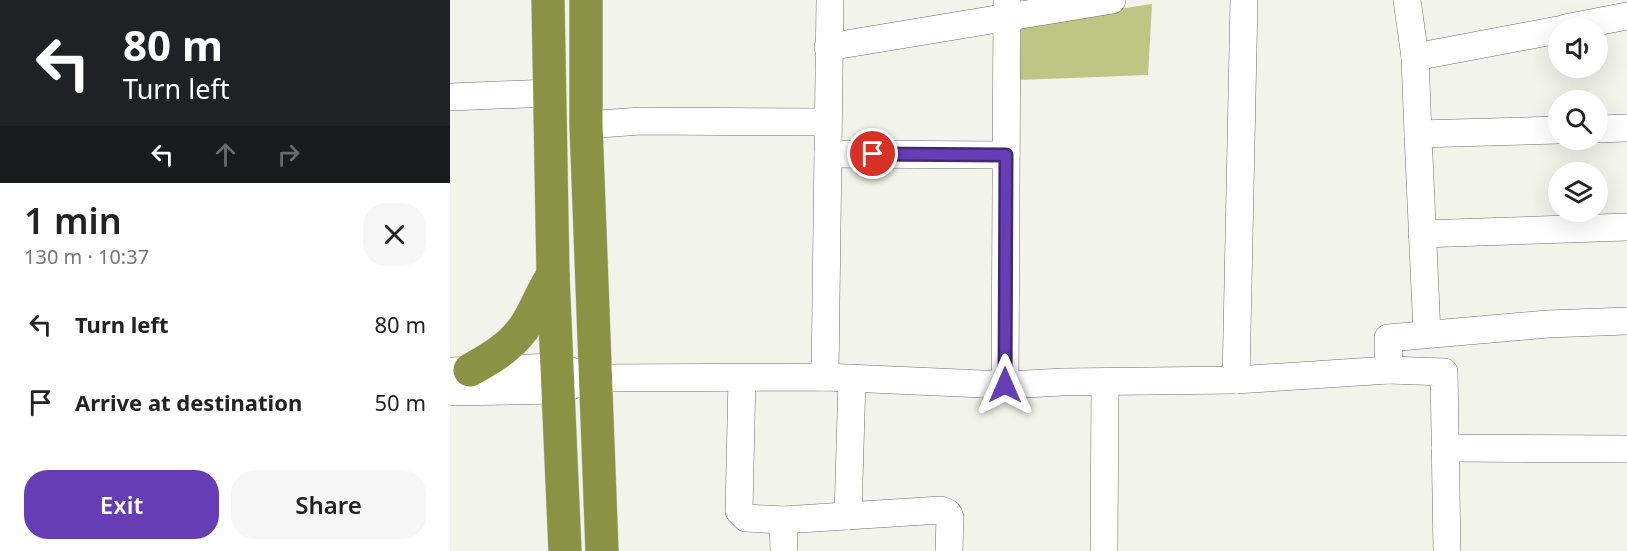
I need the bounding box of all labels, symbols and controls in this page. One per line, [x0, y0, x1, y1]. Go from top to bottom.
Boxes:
text: 80 m [123, 16, 223, 73]
map controls [1548, 18, 1608, 222]
button: sound [1548, 18, 1608, 78]
icon: left [24, 24, 102, 102]
text: Turn left [123, 70, 229, 107]
button: search [1548, 90, 1608, 150]
pin [847, 128, 898, 179]
icon: arrive [856, 137, 889, 170]
icon: left [146, 138, 179, 171]
icon: ahead [209, 138, 242, 171]
icon: right [272, 138, 305, 171]
button: layers [1548, 162, 1608, 222]
text: 1 min [24, 196, 122, 245]
button: close [363, 203, 426, 266]
text: 130 m · 10:37 [24, 243, 149, 270]
icon: left [24, 308, 57, 341]
text: Turn left [75, 309, 169, 339]
text: 80 m [375, 309, 426, 339]
position arrow [973, 353, 1037, 417]
icon: arrive [24, 386, 57, 419]
text: Arrive at destination [75, 387, 302, 417]
text: 50 m [375, 387, 426, 417]
button: Exit [24, 470, 219, 539]
button: Share [231, 470, 426, 539]

